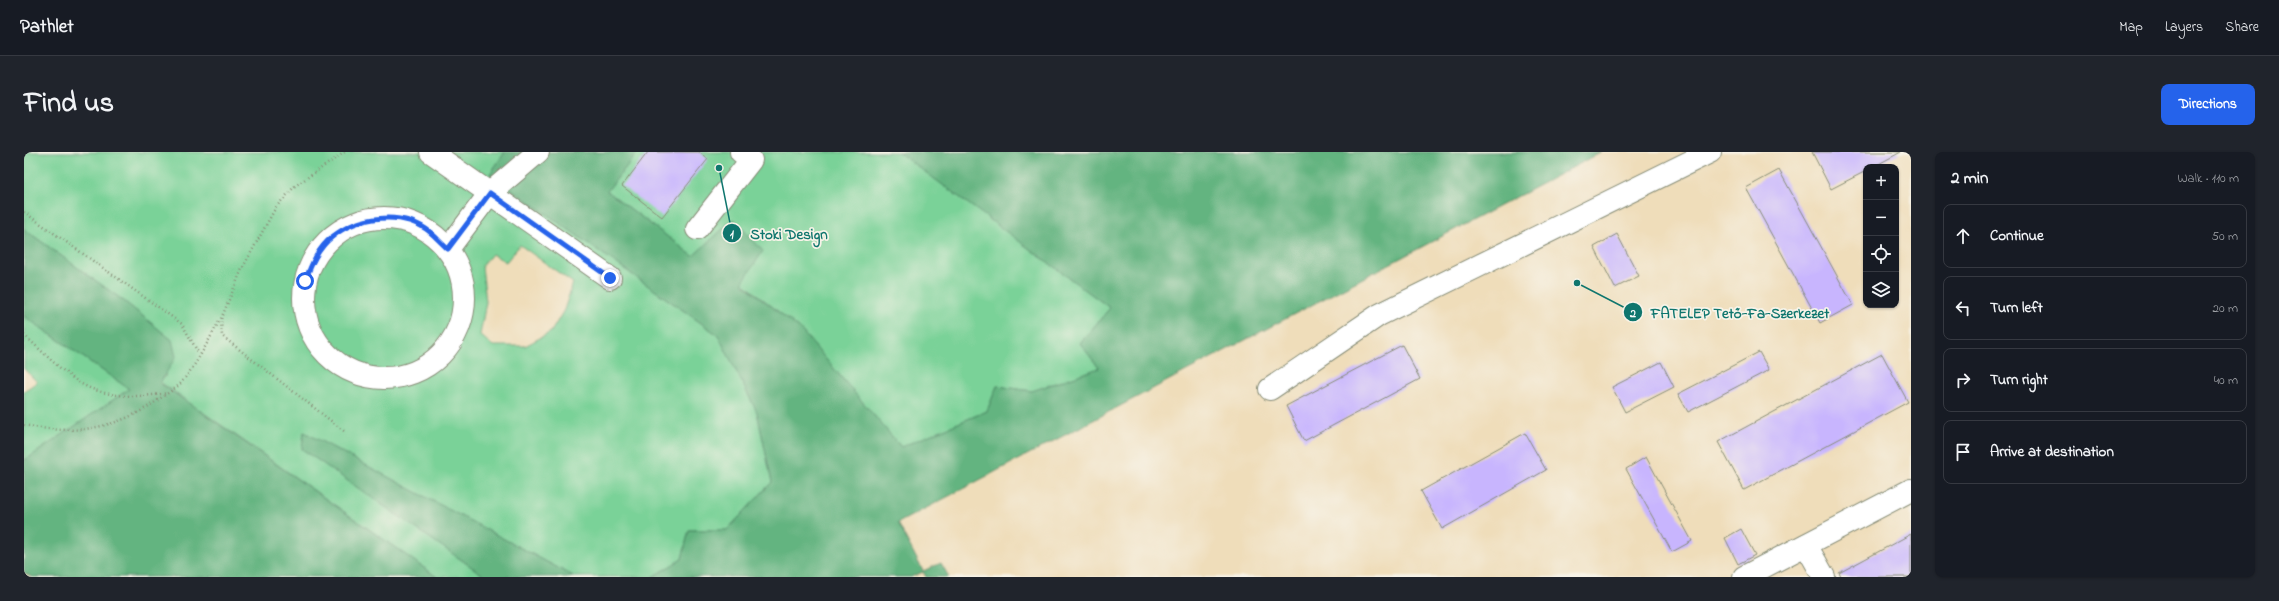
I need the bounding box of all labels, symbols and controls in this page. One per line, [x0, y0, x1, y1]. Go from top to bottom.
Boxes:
text: Pathlet [20, 14, 74, 41]
text: Map [2119, 17, 2143, 38]
text: Layers [2165, 17, 2203, 38]
text: Share [2225, 17, 2259, 38]
text: Find us [24, 84, 114, 125]
button: Directions [2161, 84, 2255, 125]
map controls [1863, 164, 1899, 308]
button: + [1863, 164, 1899, 200]
text: 2 min [1951, 166, 1988, 191]
text: Walk · 110 m [2178, 169, 2239, 188]
button: − [1863, 200, 1899, 236]
callout: Stoki Design [722, 220, 835, 247]
text: Stoki Design [750, 224, 828, 248]
icon: ahead [1952, 225, 1974, 247]
text: Continue [1990, 225, 2044, 247]
text: 1 [730, 226, 734, 244]
text: 50 m [2212, 227, 2238, 246]
button: locate [1863, 236, 1899, 272]
route end [601, 269, 619, 287]
route start [296, 272, 314, 290]
button: layers [1863, 272, 1899, 308]
icon: left [1952, 297, 1974, 319]
text: Turn left [1990, 297, 2043, 319]
callout: FATELEP Tető-Fa-Szerkezet [1623, 299, 1838, 326]
text: 20 m [2213, 299, 2238, 318]
text: FATELEP Tető-Fa-Szerkezet [1650, 303, 1830, 325]
text: 2 [1629, 305, 1636, 323]
icon: right [1952, 369, 1974, 391]
text: Turn right [1990, 369, 2048, 391]
text: 40 m [2214, 371, 2238, 390]
icon: arrive [1952, 441, 1974, 463]
text: Arrive at destination [1990, 441, 2114, 463]

